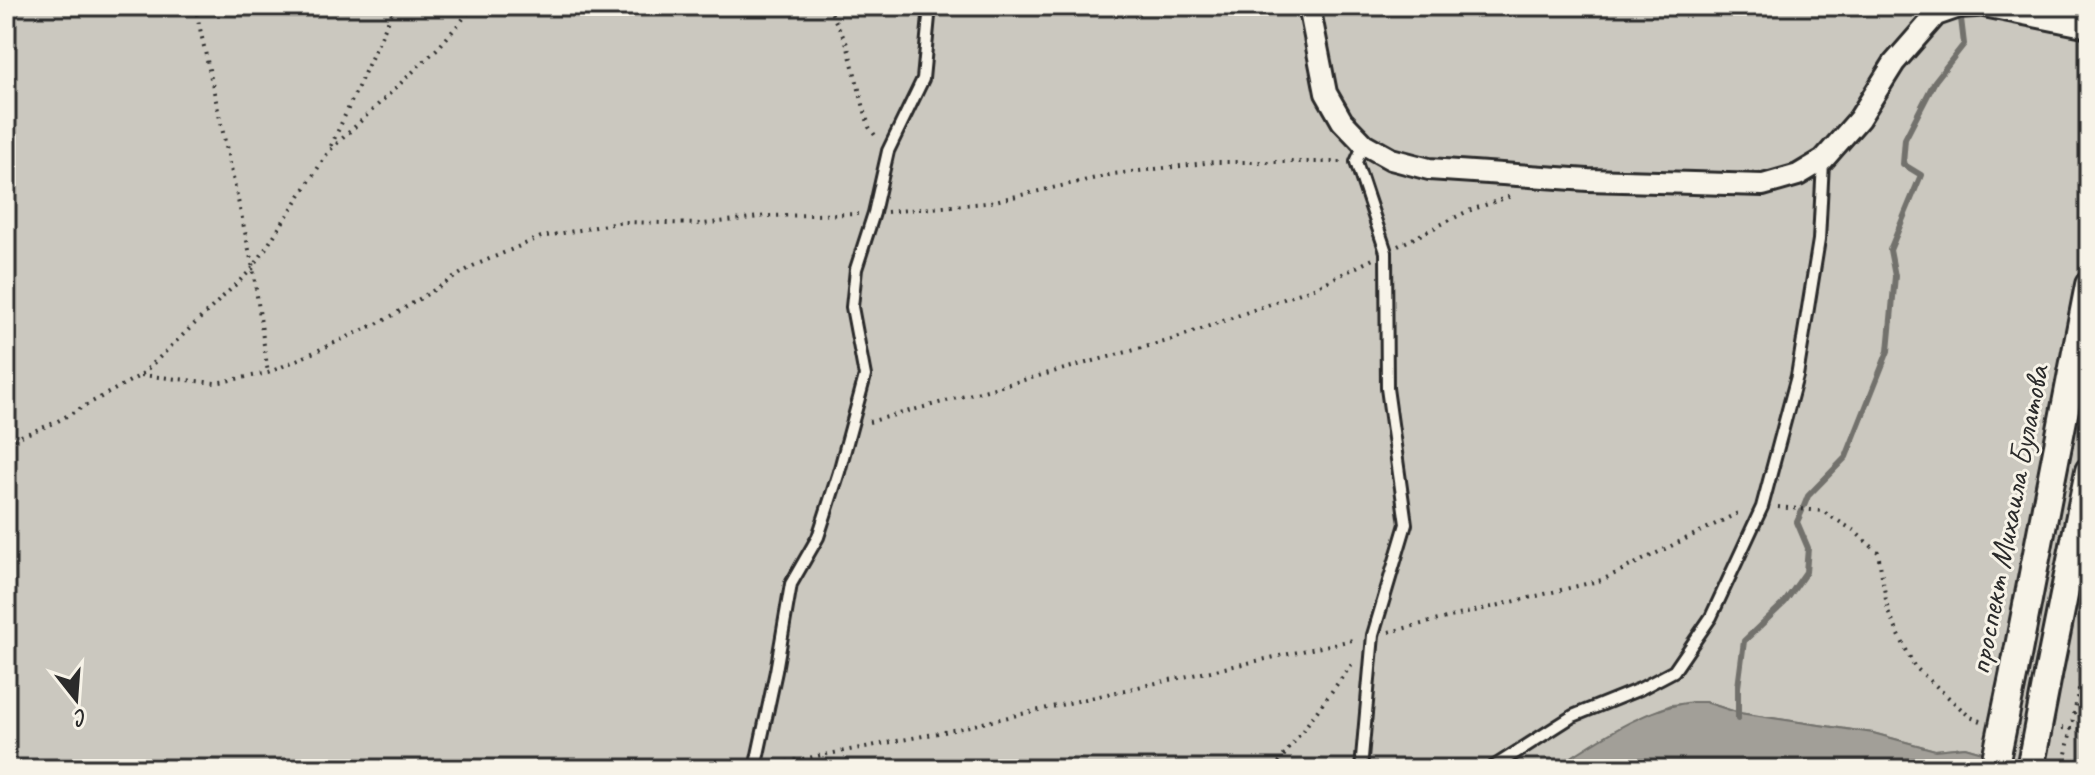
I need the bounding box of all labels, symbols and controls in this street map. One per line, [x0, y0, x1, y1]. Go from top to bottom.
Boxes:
street label: проспект Михаила Булатова [1958, 360, 2059, 678]
north arrow [36, 659, 116, 739]
text: С [69, 702, 91, 733]

